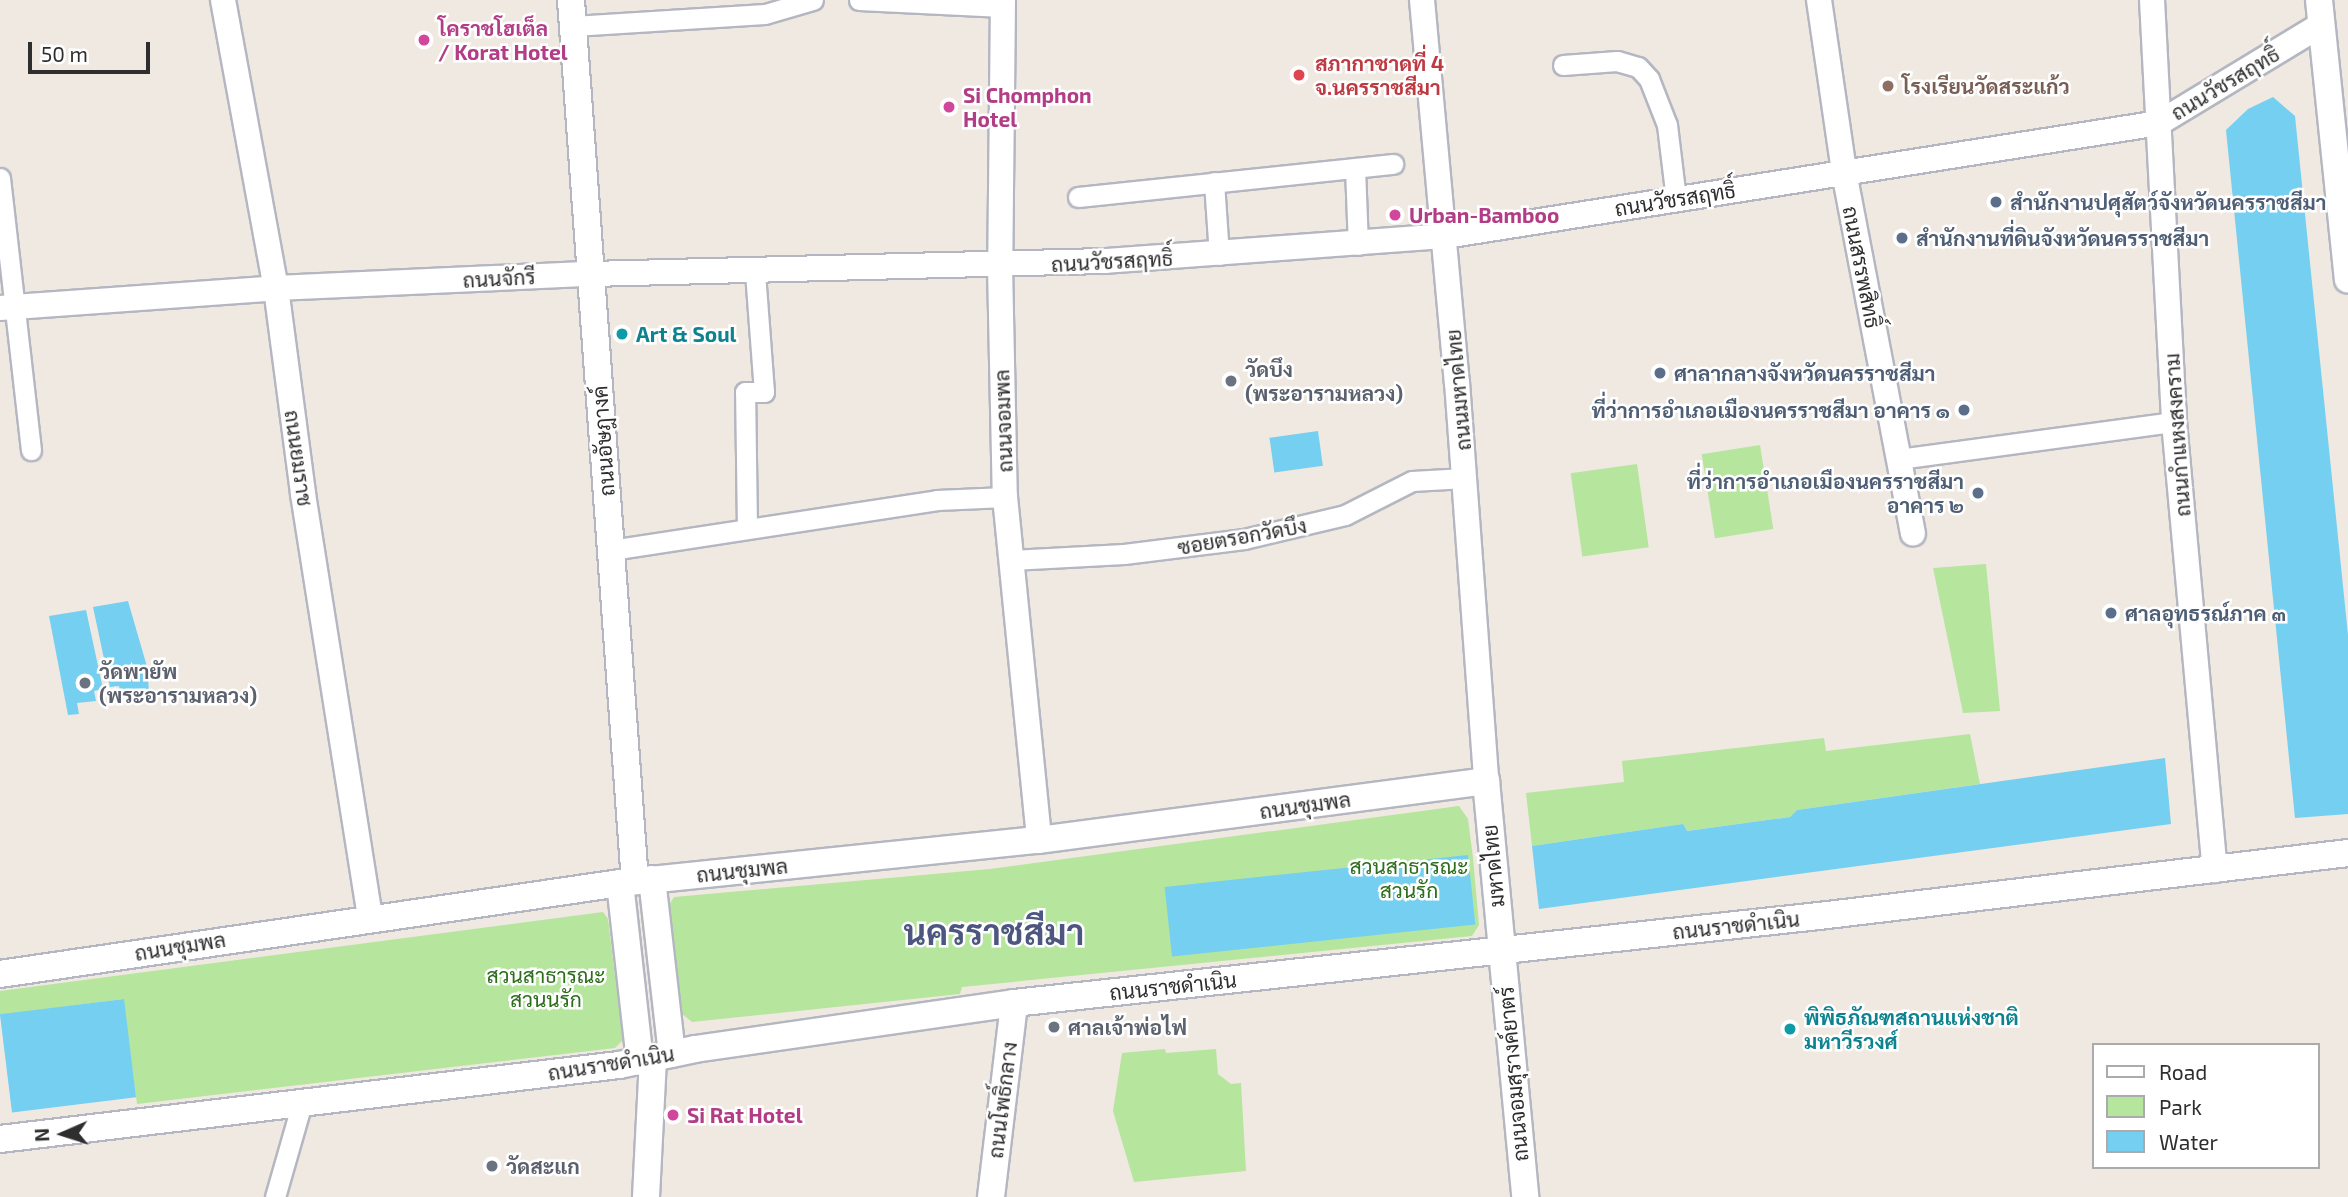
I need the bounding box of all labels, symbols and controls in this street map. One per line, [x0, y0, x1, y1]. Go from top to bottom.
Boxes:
place label: โคราชโฮเต็ล / Korat Hotel [438, 15, 568, 65]
scale bar [32, 28, 154, 72]
marker: โคราชโฮเต็ล / Korat Hotel [416, 32, 432, 48]
text: 50 m [41, 41, 88, 66]
street label: ถนนวัชรสฤทธิ์ [2166, 41, 2284, 125]
place label: สภากาชาดที่ 4 จ.นครราชสีมา [1315, 50, 1444, 100]
marker: สภากาชาดที่ 4 จ.นครราชสีมา [1289, 65, 1309, 85]
place label: โรงเรียนวัดสระแก้ว [1902, 73, 2070, 99]
marker: โรงเรียนวัดสระแก้ว [1880, 78, 1896, 94]
place label: Si Chomphon Hotel [963, 82, 1092, 132]
marker: Si Chomphon Hotel [941, 99, 957, 115]
street label: ถนนวัชรสฤทธิ์ [1613, 177, 1737, 221]
place label: สำนักงานปศุสัตว์จังหวัดนครราชสีมา [2010, 189, 2327, 215]
marker: สำนักงานปศุสัตว์จังหวัดนครราชสีมา [1988, 194, 2004, 210]
place label: Urban-Bamboo [1409, 202, 1559, 228]
street label: ถนนสรรพสิทธิ์ [1838, 204, 1886, 330]
marker: Urban-Bamboo [1387, 207, 1403, 223]
place label: สำนักงานที่ดินจังหวัดนครราชสีมา [1916, 225, 2209, 251]
marker: สำนักงานที่ดินจังหวัดนครราชสีมา [1894, 230, 1910, 246]
street label: ถนนวัชรสฤทธิ์ [1050, 245, 1174, 277]
street label: ถนนจักรี [462, 264, 536, 292]
place label: Art & Soul [636, 321, 736, 347]
marker: Art & Soul [614, 326, 630, 342]
street label: ถนนมหาดไทย [1440, 328, 1476, 452]
street label: ถนนกำแหงสงคราม [2159, 352, 2195, 518]
place label: วัดบึง (พระอารามหลวง) [1245, 356, 1403, 406]
place label: ศาลากลางจังหวัดนครราชสีมา [1674, 360, 1935, 386]
marker: ศาลากลางจังหวัดนครราชสีมา [1652, 365, 1668, 381]
street label: ถนนจอมพล [989, 369, 1017, 473]
marker: วัดบึง (พระอารามหลวง) [1223, 373, 1239, 389]
street label: ถนนอัษฎางค์ [587, 385, 619, 497]
place label: ที่ว่าการอำเภอเมืองนครราชสีมา อาคาร ๑ [1592, 397, 1950, 423]
marker: ที่ว่าการอำเภอเมืองนครราชสีมา อาคาร ๑ [1956, 402, 1972, 418]
street label: ถนนยมราช [280, 408, 318, 508]
place label: ที่ว่าการอำเภอเมืองนครราชสีมา อาคาร ๒ [1687, 468, 1964, 518]
marker: ที่ว่าการอำเภอเมืองนครราชสีมา อาคาร ๒ [1970, 485, 1986, 501]
street label: ซอยตรอกวัดบึง [1175, 512, 1309, 560]
place label: ศาลอุทธรณ์ภาค ๓ [2125, 600, 2286, 626]
marker: ศาลอุทธรณ์ภาค ๓ [2103, 605, 2119, 621]
place label: วัดพายัพ (พระอารามหลวง) [99, 658, 257, 708]
marker: วัดพายัพ (พระอารามหลวง) [77, 675, 93, 691]
street label: ถนนชุมพล [1258, 786, 1352, 824]
street label: มหาดไทย [1477, 824, 1509, 908]
street label: ถนนชุมพล [695, 853, 789, 887]
park label: สวนสาธารณะ สวนรัก [1349, 853, 1469, 903]
street label: ถนนราชดำเนิน [1671, 906, 1801, 944]
district label: นครราชสีมา [904, 910, 1084, 952]
street label: ถนนชุมพล [133, 926, 227, 966]
park label: สวนสาธารณะ สวนนรัก [486, 962, 606, 1012]
street label: ถนนราชดำเนิน [1108, 967, 1238, 1005]
street label: ถนนจอมสุรางค์ยาตร์ [1493, 985, 1533, 1163]
place label: พิพิธภัณฑสถานแห่งชาติ มหาวีรวงศ์ [1804, 1004, 2019, 1054]
place label: ศาลเจ้าพ่อไฟ [1068, 1014, 1187, 1040]
marker: ศาลเจ้าพ่อไฟ [1046, 1019, 1062, 1035]
marker: พิพิธภัณฑสถานแห่งชาติ มหาวีรวงศ์ [1782, 1021, 1798, 1037]
street label: ถนนโพธิ์กลาง [982, 1040, 1022, 1160]
street label: ถนนราชดำเนิน [546, 1041, 676, 1085]
legend [2092, 1043, 2320, 1169]
text: Road [2159, 1059, 2207, 1084]
text: Park [2159, 1094, 2202, 1119]
north arrow [28, 1099, 98, 1169]
place label: Si Rat Hotel [687, 1102, 803, 1128]
marker: Si Rat Hotel [665, 1107, 681, 1123]
text: N [30, 1128, 53, 1143]
text: Water [2159, 1129, 2218, 1154]
place label: วัดสะแก [506, 1153, 580, 1179]
marker: วัดสะแก [484, 1158, 500, 1174]

